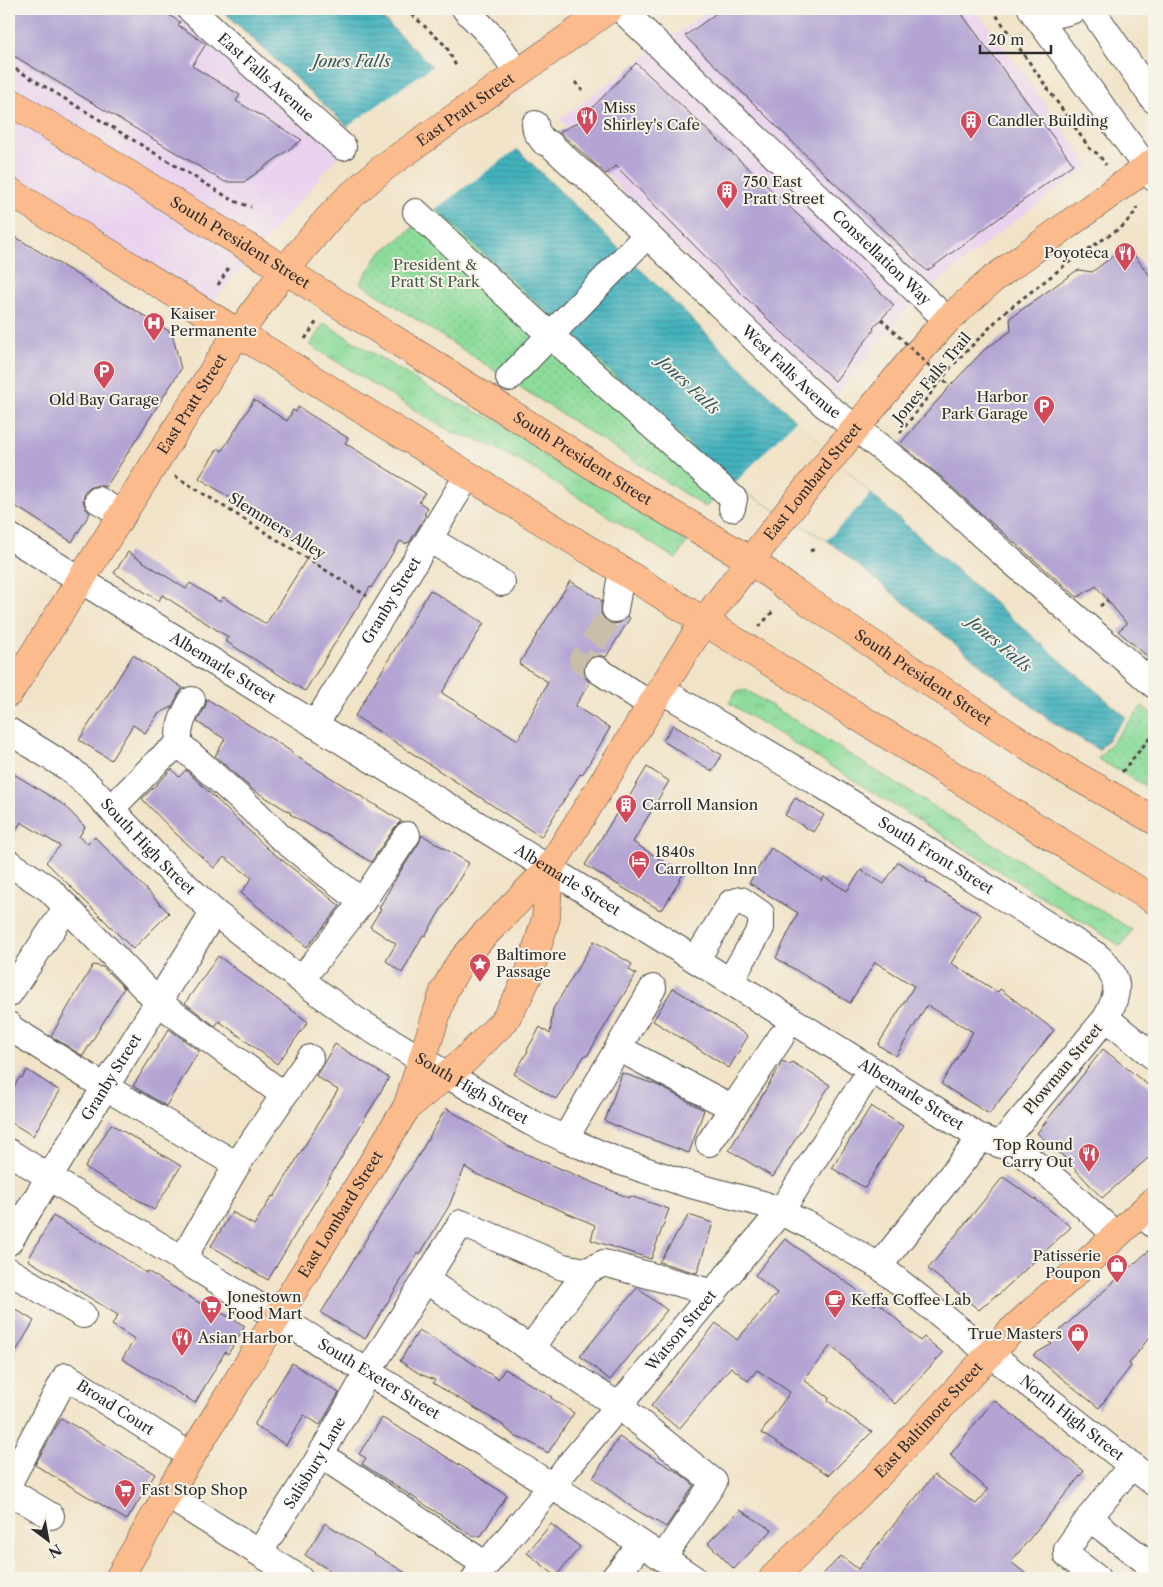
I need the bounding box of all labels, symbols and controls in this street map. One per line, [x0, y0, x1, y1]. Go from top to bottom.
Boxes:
scale bar [980, 22, 1052, 54]
street label: East Falls Avenue [214, 29, 318, 125]
text: 20 m [988, 30, 1024, 49]
water label: Jones Falls [308, 51, 391, 71]
street label: East Pratt Street [413, 68, 518, 150]
place label: Miss Shirley's Cafe [603, 98, 700, 134]
restaurant icon: Miss Shirley's Cafe [575, 105, 599, 136]
building icon: Candler Building [959, 109, 983, 140]
place label: Candler Building [987, 111, 1108, 130]
place label: 750 East Pratt Street [743, 172, 825, 208]
building icon: 750 East Pratt Street [715, 179, 739, 210]
street label: South President Street [167, 192, 314, 293]
street label: Constellation Way [828, 205, 936, 309]
restaurant icon: Poyoteca [1113, 241, 1137, 272]
place label: Poyoteca [1044, 243, 1109, 262]
park label: President & Pratt St Park [390, 255, 481, 291]
place label: Kaiser Permanente [170, 304, 257, 340]
hospital icon: Kaiser Permanente [142, 311, 166, 342]
street label: West Falls Avenue [737, 320, 845, 423]
street label: Jones Falls Trail [887, 328, 975, 428]
water label: Jones Falls [650, 348, 724, 419]
street label: East Pratt Street [153, 349, 231, 458]
parking icon: Old Bay Garage [92, 359, 116, 390]
place label: Harbor Park Garage [941, 387, 1029, 423]
place label: Old Bay Garage [49, 390, 159, 409]
parking icon: Harbor Park Garage [1032, 394, 1056, 425]
street label: South President Street [510, 407, 656, 510]
street label: East Lombard Street [759, 418, 866, 544]
street label: Slemmers Alley [225, 488, 330, 563]
street label: Granby Street [357, 553, 425, 647]
water label: Jones Falls [960, 608, 1036, 677]
street label: South President Street [851, 625, 996, 730]
street label: Albemarle Street [166, 627, 280, 707]
building icon: Carroll Mansion [614, 793, 638, 824]
street label: South High Street [97, 794, 200, 899]
place label: Carroll Mansion [642, 795, 759, 814]
street label: South Front Street [875, 812, 998, 899]
street label: Albemarle Street [511, 839, 625, 920]
place label: 1840s Carrollton Inn [655, 842, 758, 878]
hotel icon: 1840s Carrollton Inn [627, 849, 651, 880]
place label: Baltimore Passage [496, 945, 566, 981]
place icon: Baltimore Passage [468, 952, 492, 983]
street label: Plowman Street [1019, 1019, 1107, 1118]
street label: Granby Street [77, 1029, 145, 1124]
street label: South High Street [412, 1048, 533, 1129]
street label: Albemarle Street [854, 1053, 968, 1134]
place label: Top Round Carry Out [993, 1135, 1074, 1171]
restaurant icon: Top Round Carry Out [1077, 1142, 1101, 1173]
street label: East Lombard Street [294, 1146, 387, 1281]
place label: Patisserie Poupon [1033, 1246, 1102, 1282]
shop icon: Patisserie Poupon [1105, 1253, 1129, 1284]
street label: Watson Street [641, 1285, 721, 1376]
place label: Jonestown Food Mart [225, 1287, 303, 1323]
cafe icon: Keffa Coffee Lab [823, 1288, 847, 1319]
place label: Keffa Coffee Lab [851, 1290, 971, 1309]
supermarket icon: Jonestown Food Mart [199, 1294, 223, 1325]
shop icon: True Masters [1066, 1322, 1090, 1353]
place label: True Masters [968, 1324, 1062, 1343]
restaurant icon: Asian Harbor [170, 1326, 194, 1357]
place label: Asian Harbor [197, 1328, 294, 1347]
street label: South Exeter Street [315, 1334, 444, 1423]
street label: East Baltimore Street [871, 1357, 987, 1482]
street label: North High Street [1016, 1371, 1129, 1465]
street label: Broad Court [73, 1375, 159, 1439]
street label: Salisbury Lane [279, 1413, 349, 1512]
supermarket icon: Fast Stop Shop [113, 1478, 137, 1509]
place label: Fast Stop Shop [141, 1480, 247, 1499]
north arrow [22, 1514, 72, 1564]
text: N [45, 1540, 65, 1562]

